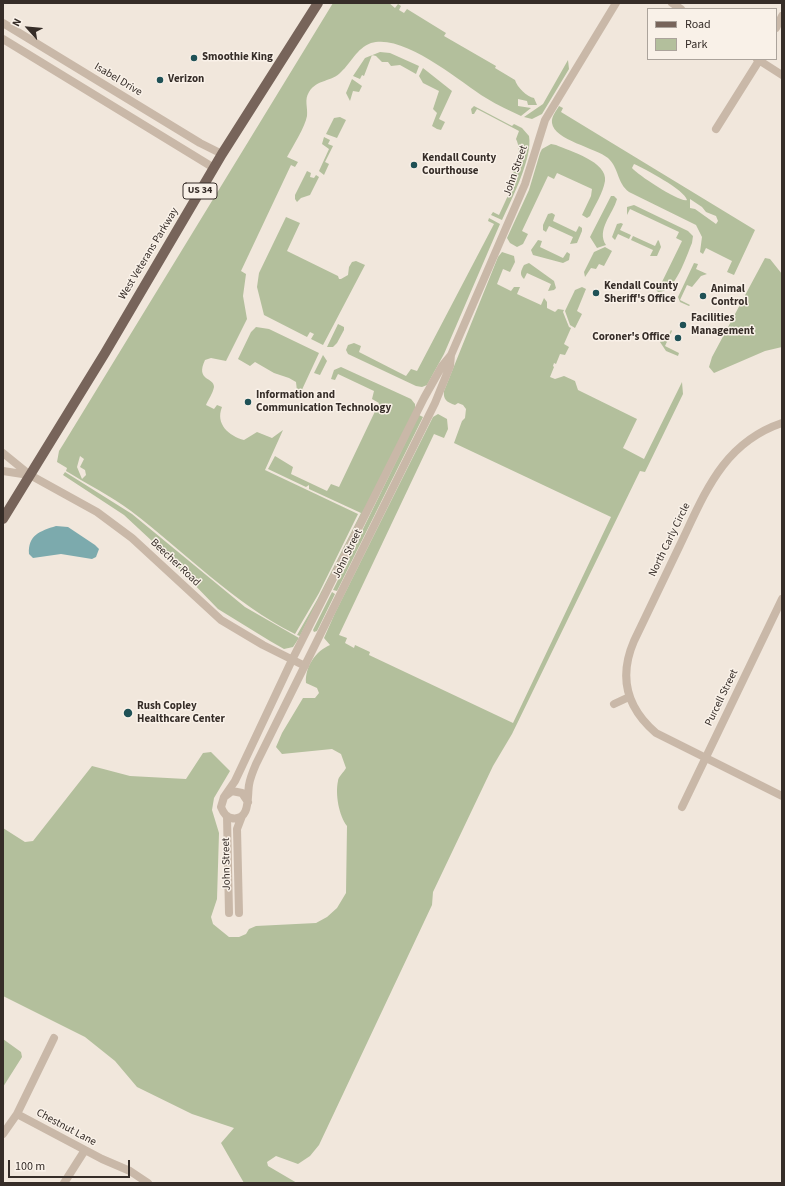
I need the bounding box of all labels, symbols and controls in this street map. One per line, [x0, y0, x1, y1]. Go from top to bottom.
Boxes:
north arrow [8, 8, 48, 48]
legend [647, 8, 777, 60]
text: N [9, 16, 25, 29]
text: Road [685, 16, 711, 33]
text: Park [685, 36, 707, 53]
place label: Smoothie King [202, 51, 273, 65]
marker: Smoothie King [189, 53, 199, 63]
street label: Isabel Drive [92, 61, 144, 99]
place label: Verizon [168, 73, 204, 87]
marker: Verizon [155, 75, 165, 85]
street label: John Street [501, 144, 531, 198]
place label: Kendall County Courthouse [422, 152, 496, 178]
marker: Kendall County Courthouse [409, 160, 419, 170]
road number: US 34 [183, 183, 217, 199]
street label: West Veterans Parkway [116, 205, 182, 303]
place label: Kendall County Sheriff's Office [604, 280, 678, 306]
place label: Animal Control [711, 283, 748, 309]
marker: Kendall County Sheriff's Office [591, 288, 601, 298]
marker: Animal Control [698, 291, 708, 301]
place label: Facilities Management [691, 312, 754, 338]
marker: Facilities Management [678, 320, 688, 330]
place label: Coroner's Office [592, 331, 670, 345]
marker: Coroner's Office [673, 333, 683, 343]
place label: Information and Communication Technology [256, 389, 391, 415]
marker: Information and Communication Technology [243, 397, 253, 407]
street label: North Carly Circle [646, 501, 694, 579]
street label: John Street [330, 527, 366, 581]
street label: Beecher Road [147, 537, 203, 589]
street label: Purcell Street [703, 667, 741, 729]
place label: Rush Copley Healthcare Center [137, 700, 225, 726]
marker: Rush Copley Healthcare Center [122, 707, 134, 719]
street label: John Street [220, 837, 234, 891]
street label: Chestnut Lane [34, 1107, 98, 1149]
scale bar [10, 1152, 132, 1178]
text: 100 m [15, 1158, 45, 1175]

